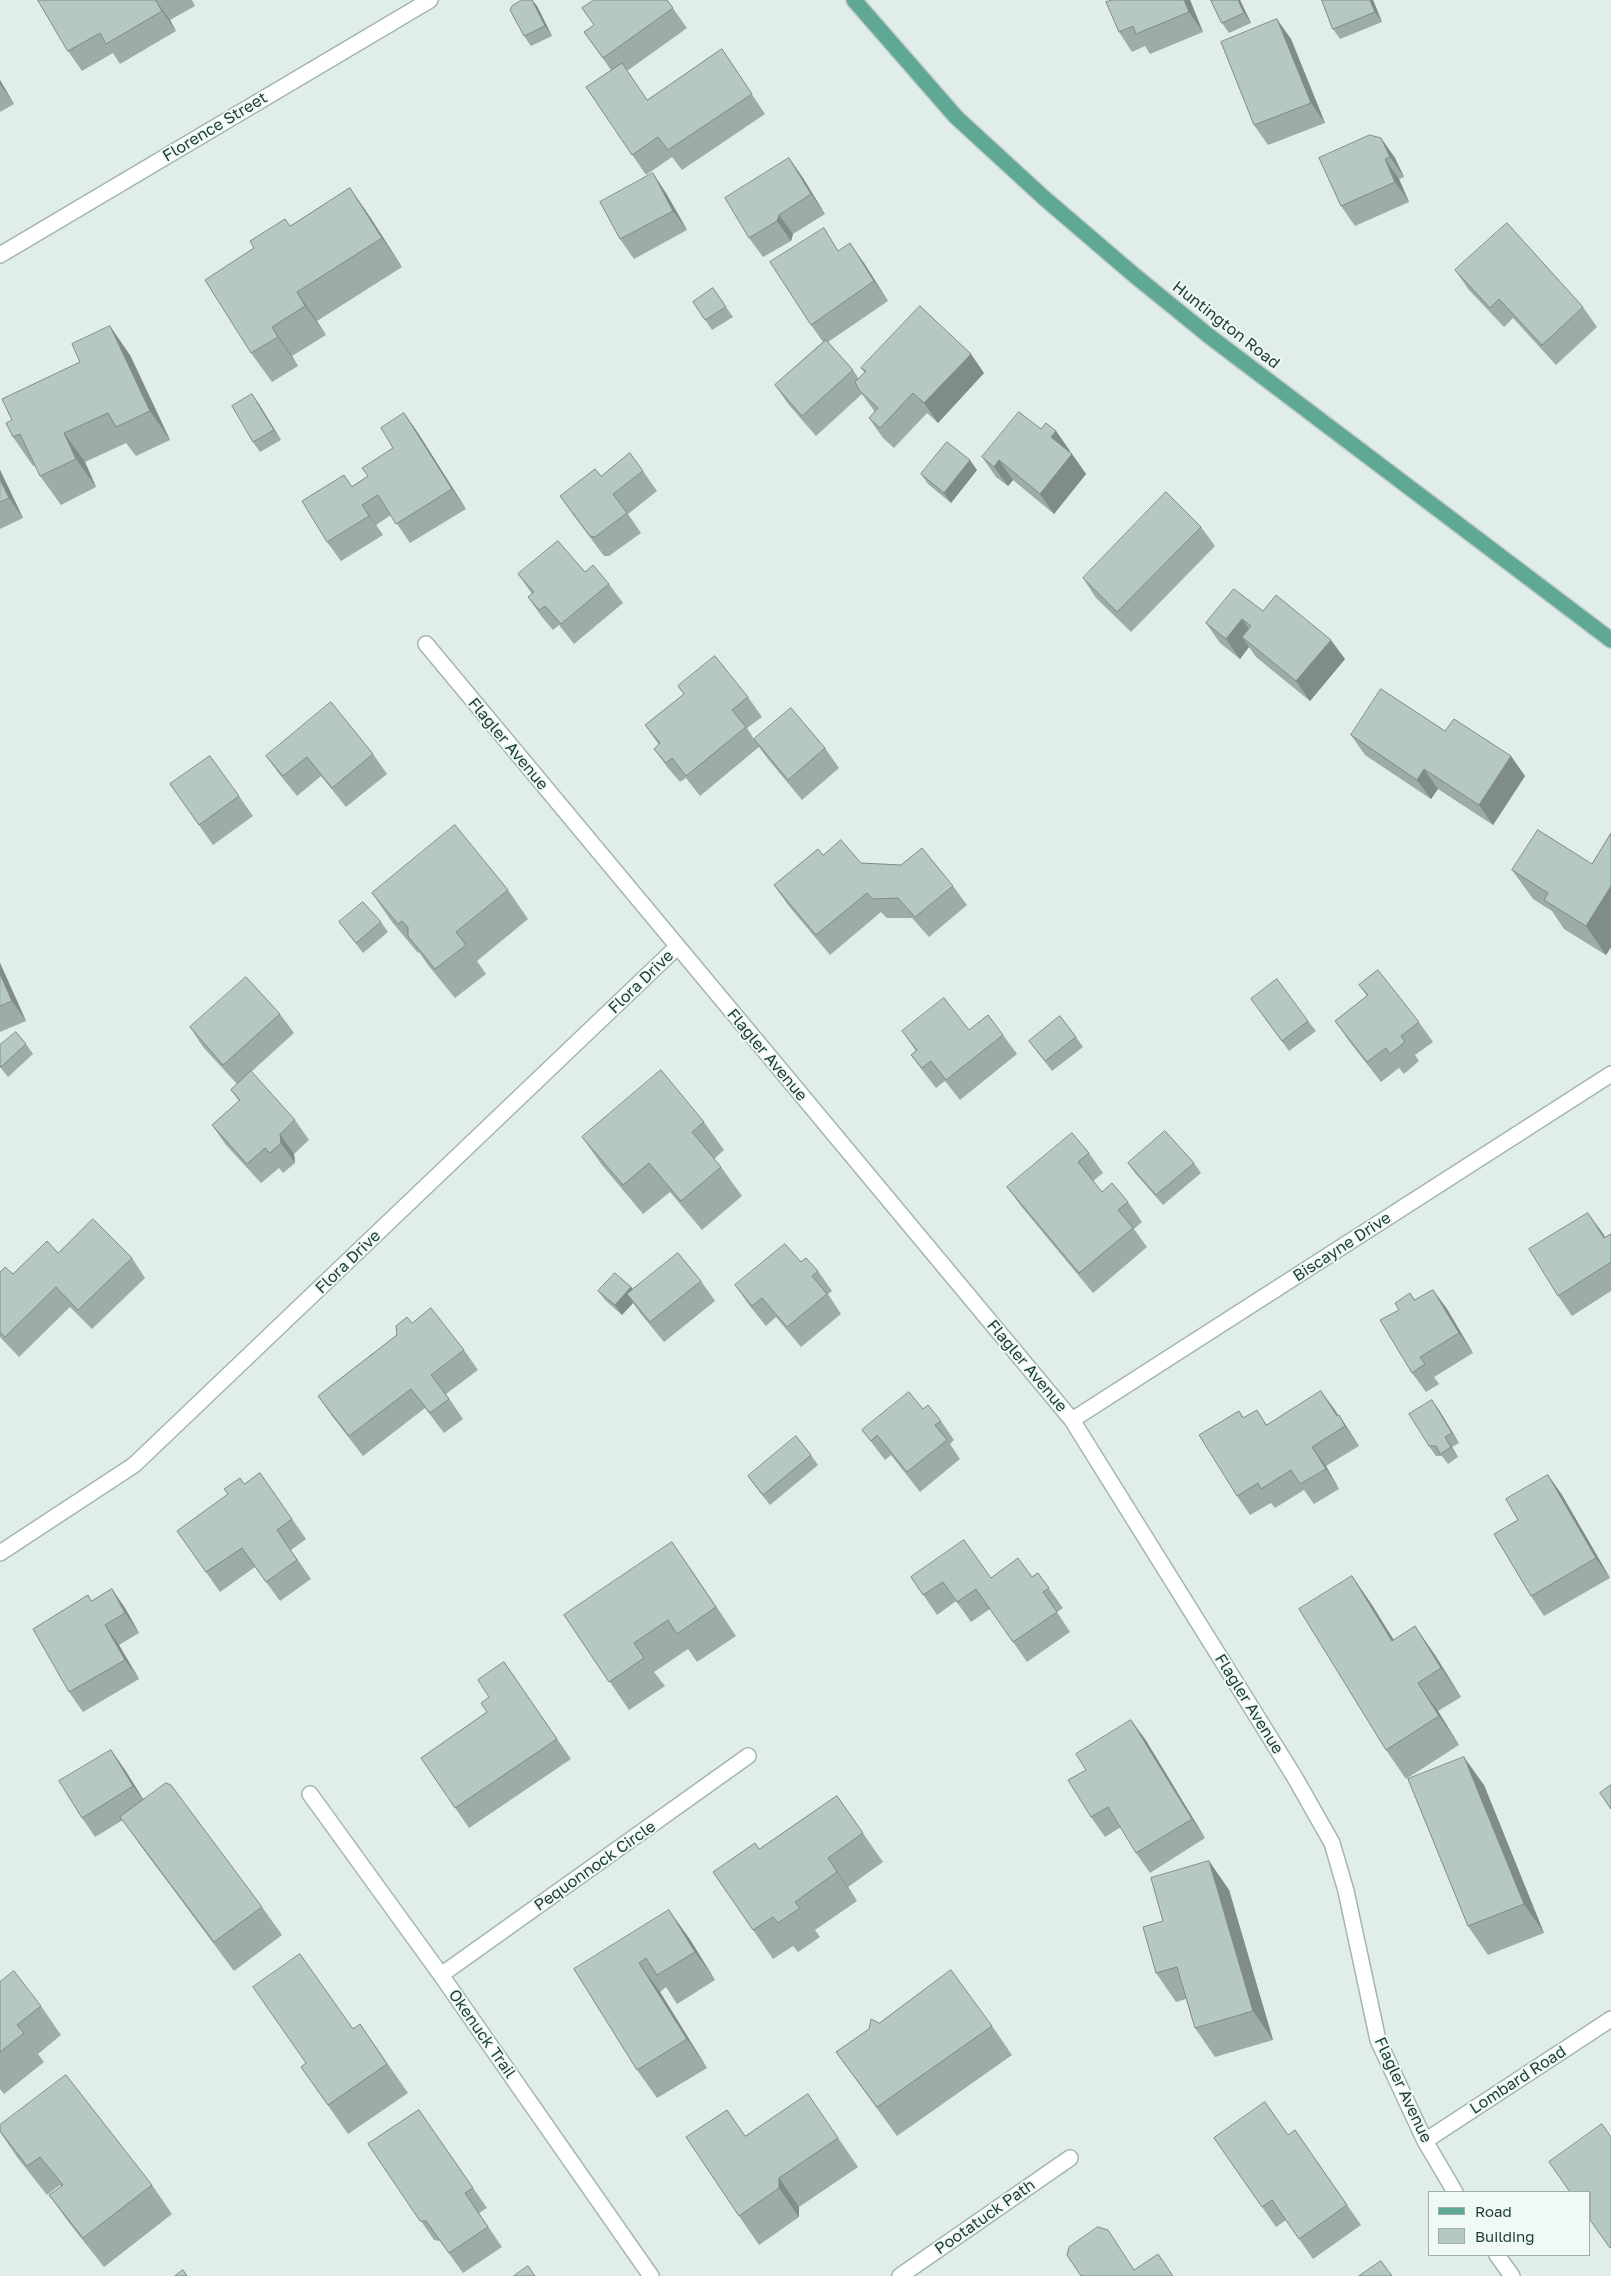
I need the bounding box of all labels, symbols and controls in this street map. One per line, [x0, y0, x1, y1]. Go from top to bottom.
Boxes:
street label: Florence Street [159, 88, 271, 166]
street label: Huntington Road [1169, 277, 1283, 373]
street label: Flagler Avenue [464, 694, 552, 794]
street label: Flora Drive [605, 946, 677, 1018]
street label: Flagler Avenue [723, 1005, 811, 1105]
street label: Biscayne Drive [1290, 1208, 1394, 1286]
street label: Flora Drive [312, 1226, 384, 1298]
street label: Flagler Avenue [983, 1316, 1071, 1416]
street label: Flagler Avenue [1211, 1650, 1287, 1758]
street label: Pequonnock Circle [531, 1817, 659, 1915]
street label: Okenuck Trail [444, 1986, 520, 2082]
street label: Flagler Avenue [1370, 2034, 1436, 2146]
street label: Lombard Road [1466, 2042, 1570, 2118]
street label: Pootatuck Path [931, 2175, 1039, 2259]
legend [1428, 2191, 1591, 2256]
text: Road [1475, 2202, 1512, 2220]
text: Building [1475, 2227, 1535, 2245]

